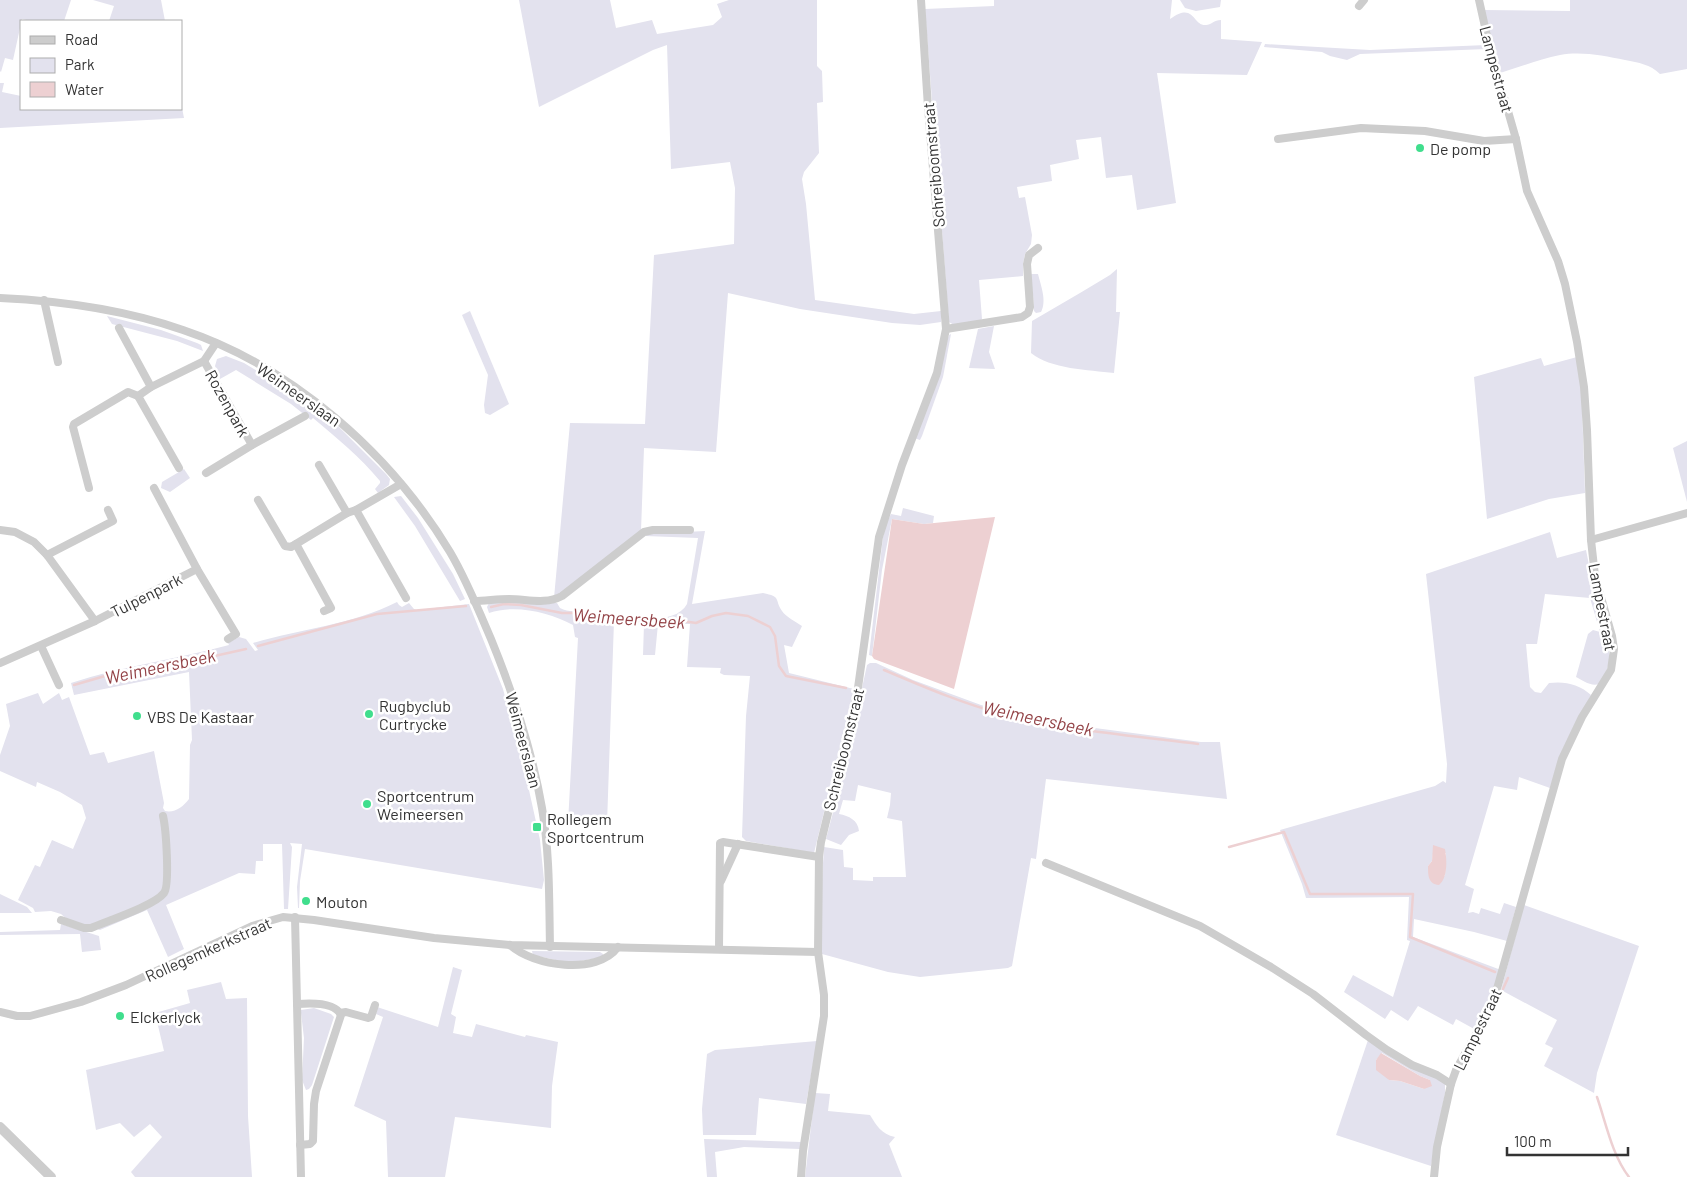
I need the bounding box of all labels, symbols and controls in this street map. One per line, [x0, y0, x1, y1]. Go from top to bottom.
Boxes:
legend [20, 20, 182, 110]
street label: Lampestraat [1476, 24, 1518, 114]
text: Road [65, 30, 98, 48]
text: Park [65, 55, 95, 73]
text: Water [65, 80, 104, 98]
street label: Schreiboomstraat [918, 102, 948, 228]
place label: De pomp [1430, 139, 1491, 158]
marker: De pomp [1414, 142, 1426, 154]
street label: Weimeerslaan [253, 358, 345, 430]
street label: Rozenpark [202, 366, 254, 440]
street label: Lampestraat [1585, 561, 1621, 653]
street label: Tulpenpark [107, 569, 185, 621]
water label: Weimeersbeek [572, 603, 686, 633]
water label: Weimeersbeek [103, 643, 218, 688]
street label: Schreiboomstraat [819, 686, 867, 812]
street label: Weimeerslaan [502, 690, 546, 790]
place label: Rugbyclub Curtrycke [379, 696, 451, 733]
water label: Weimeersbeek [981, 696, 1096, 741]
place label: VBS De Kastaar [147, 707, 254, 726]
marker: Rugbyclub Curtrycke [363, 708, 375, 720]
marker: VBS De Kastaar [131, 710, 143, 722]
place label: Sportcentrum Weimeersen [377, 786, 474, 823]
marker: Sportcentrum Weimeersen [361, 798, 373, 810]
place label: Rollegem Sportcentrum [547, 809, 644, 846]
marker: Rollegem Sportcentrum [531, 821, 543, 833]
place label: Mouton [316, 892, 368, 911]
marker: Mouton [300, 895, 312, 907]
street label: Rollegemkerkstraat [142, 913, 274, 985]
street label: Lampestraat [1449, 985, 1505, 1073]
place label: Elckerlyck [130, 1007, 201, 1026]
marker: Elckerlyck [114, 1010, 126, 1022]
scale bar [1507, 1124, 1628, 1156]
text: 100 m [1514, 1132, 1552, 1150]

